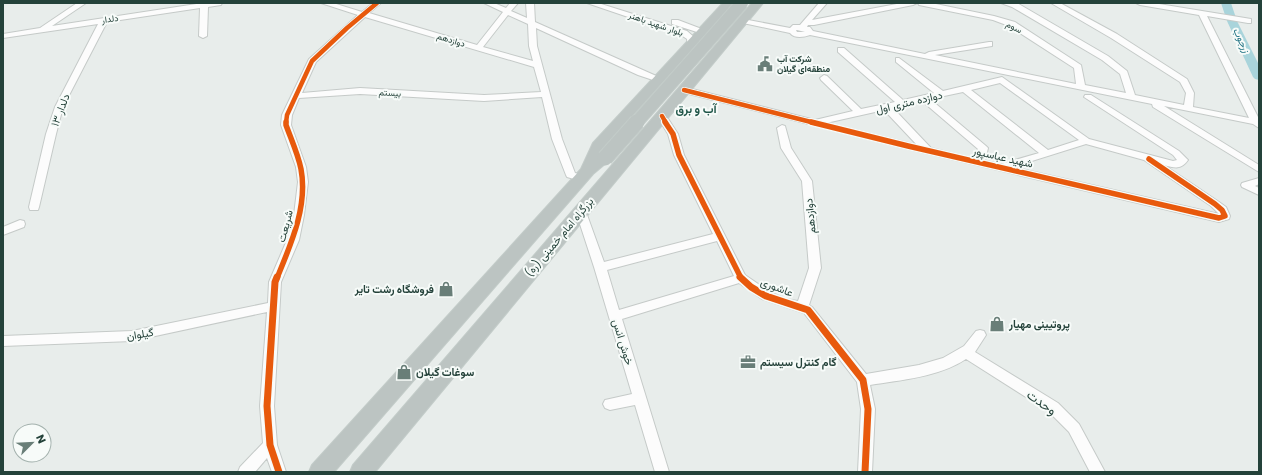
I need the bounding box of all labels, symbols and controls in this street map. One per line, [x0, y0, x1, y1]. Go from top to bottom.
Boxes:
street label: بلوار شهید باهنر [626, 9, 685, 39]
street label: دلدار [100, 12, 119, 26]
street label: سوم [1004, 18, 1024, 36]
water label: زرجوب [1229, 25, 1254, 56]
street label: دوازدهم [435, 30, 467, 50]
place label: شرکت آب منطقه‌ای گیلان [777, 53, 830, 75]
public building icon: شرکت آب منطقه‌ای گیلان [756, 55, 774, 73]
street label: بیستم [378, 86, 402, 100]
street label: دوازده متری اول [874, 87, 944, 117]
street label: دلدار ۱۳ [46, 91, 74, 129]
district label: آب و برق [675, 100, 717, 117]
street label: شهید عباسپور [970, 142, 1035, 172]
street label: بزرگراه امام خمینی (ره) [521, 194, 597, 280]
street label: دوازدهم [800, 198, 820, 234]
street label: شریعت [273, 208, 297, 244]
street label: عاشوری [758, 273, 796, 301]
shop icon: فروشگاه رشت تاير [437, 280, 455, 298]
place label: فروشگاه رشت تاير [354, 281, 434, 297]
shop icon: پروتیینی مهیار [988, 315, 1006, 333]
place label: پروتیینی مهیار [1008, 316, 1070, 332]
street label: خوش انس [608, 317, 638, 367]
street label: گیلوان [125, 324, 155, 344]
office icon: گام کنترل سیستم [739, 353, 757, 371]
place label: گام کنترل سیستم [760, 354, 837, 370]
shop icon: سوغات گیلان [395, 363, 413, 381]
place label: سوغات گیلان [416, 364, 474, 380]
street label: وحدت [1023, 385, 1061, 420]
north arrow [12, 423, 52, 463]
text: N [32, 432, 50, 446]

